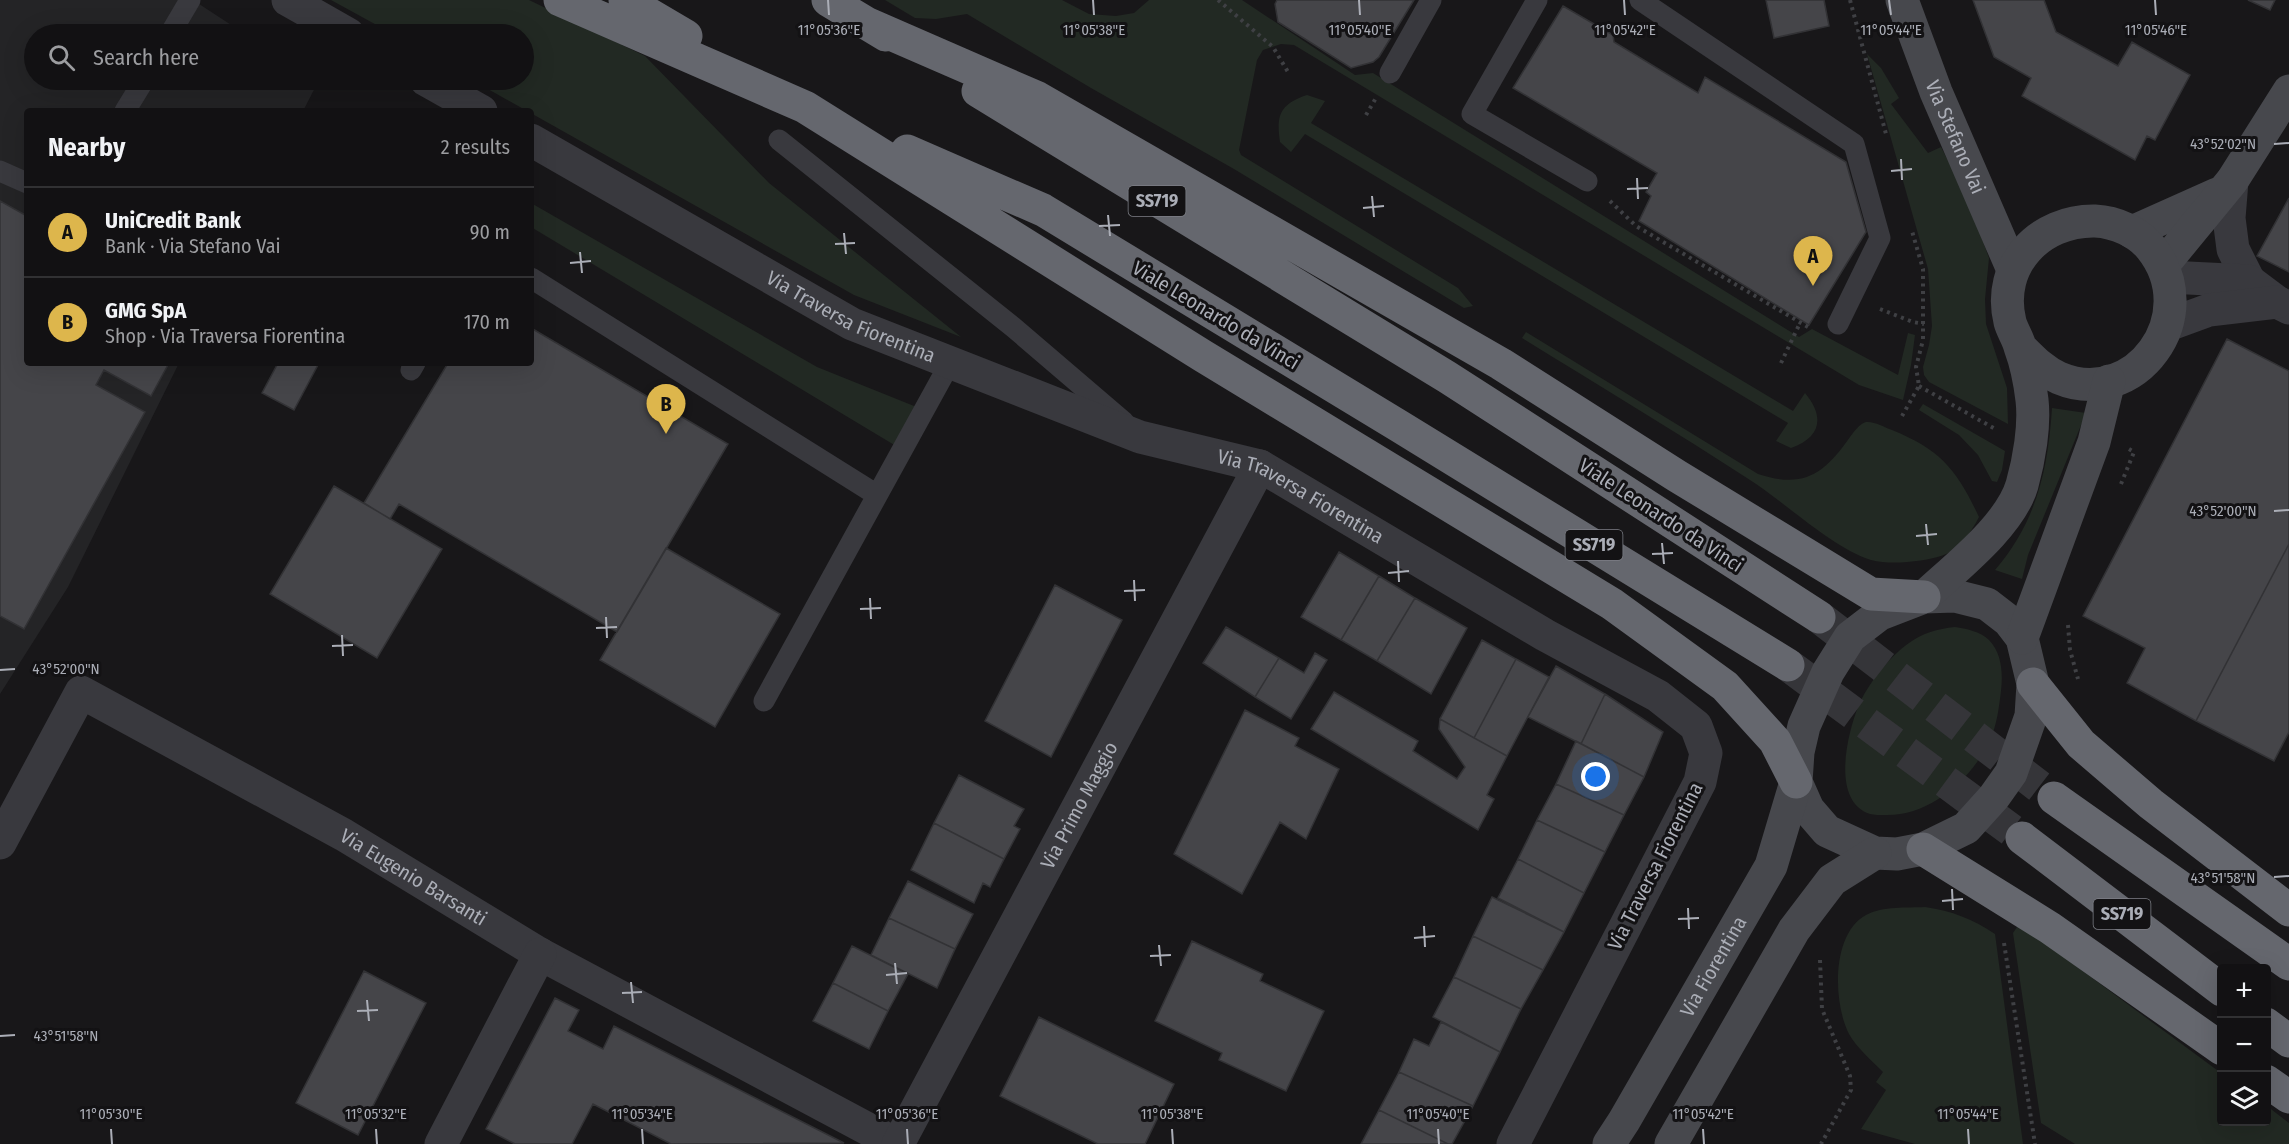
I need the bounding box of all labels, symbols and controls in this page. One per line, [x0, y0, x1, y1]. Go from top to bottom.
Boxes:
text: 11°05'36"E [798, 21, 860, 39]
text: 11°05'38"E [1063, 21, 1125, 39]
text: 11°05'40"E [1329, 21, 1391, 39]
text: 11°05'42"E [1594, 21, 1656, 39]
text: 11°05'44"E [1860, 21, 1922, 39]
text: 11°05'46"E [2125, 21, 2187, 39]
search box [24, 24, 534, 90]
icon: search [45, 41, 78, 74]
text: Search here [93, 44, 199, 71]
street label: Via Stefano Vai [1921, 77, 1991, 197]
text: Nearby [48, 132, 125, 163]
text: 2 results [441, 135, 510, 159]
text: 43°52'02"N [2190, 135, 2256, 153]
road number: SS719 [1128, 186, 1186, 216]
text: UniCredit Bank [105, 207, 241, 234]
text: A [62, 220, 73, 244]
text: 90 m [470, 220, 510, 244]
text: Bank · Via Stefano Vai [105, 234, 280, 258]
pin: A [1794, 236, 1832, 286]
street label: Viale Leonardo da Vinci [1128, 256, 1304, 374]
street label: Via Traversa Fiorentina [762, 266, 939, 368]
text: GMG SpA [105, 297, 186, 324]
text: B [62, 310, 73, 334]
text: 170 m [464, 310, 510, 334]
text: Shop · Via Traversa Fiorentina [105, 324, 345, 348]
pin: B [646, 384, 686, 434]
street label: Via Traversa Fiorentina [1215, 444, 1388, 549]
street label: Viale Leonardo da Vinci [1575, 453, 1747, 577]
text: 43°52'00"N [2189, 502, 2257, 520]
road number: SS719 [1566, 530, 1622, 560]
text: 43°52'00"N [32, 660, 100, 678]
street label: Via Primo Maggio [1035, 738, 1123, 873]
your location [1581, 762, 1610, 791]
street label: Via Traversa Fiorentina [1602, 778, 1708, 954]
street label: Via Eugenio Barsanti [336, 824, 491, 931]
text: 43°51'58"N [2191, 869, 2255, 887]
road number: SS719 [2094, 899, 2150, 929]
street label: Via Fiorentina [1675, 912, 1752, 1021]
map controls [2217, 964, 2271, 1126]
button: + [2217, 964, 2271, 1018]
button: − [2217, 1018, 2271, 1072]
text: 43°51'58"N [34, 1027, 98, 1045]
button: layers [2217, 1072, 2271, 1126]
text: 11°05'30"E [80, 1105, 142, 1123]
text: 11°05'32"E [345, 1105, 407, 1123]
text: 11°05'34"E [611, 1105, 673, 1123]
text: 11°05'36"E [876, 1105, 938, 1123]
text: 11°05'38"E [1141, 1105, 1203, 1123]
text: 11°05'40"E [1407, 1105, 1469, 1123]
text: 11°05'42"E [1672, 1105, 1734, 1123]
text: 11°05'44"E [1937, 1105, 1999, 1123]

